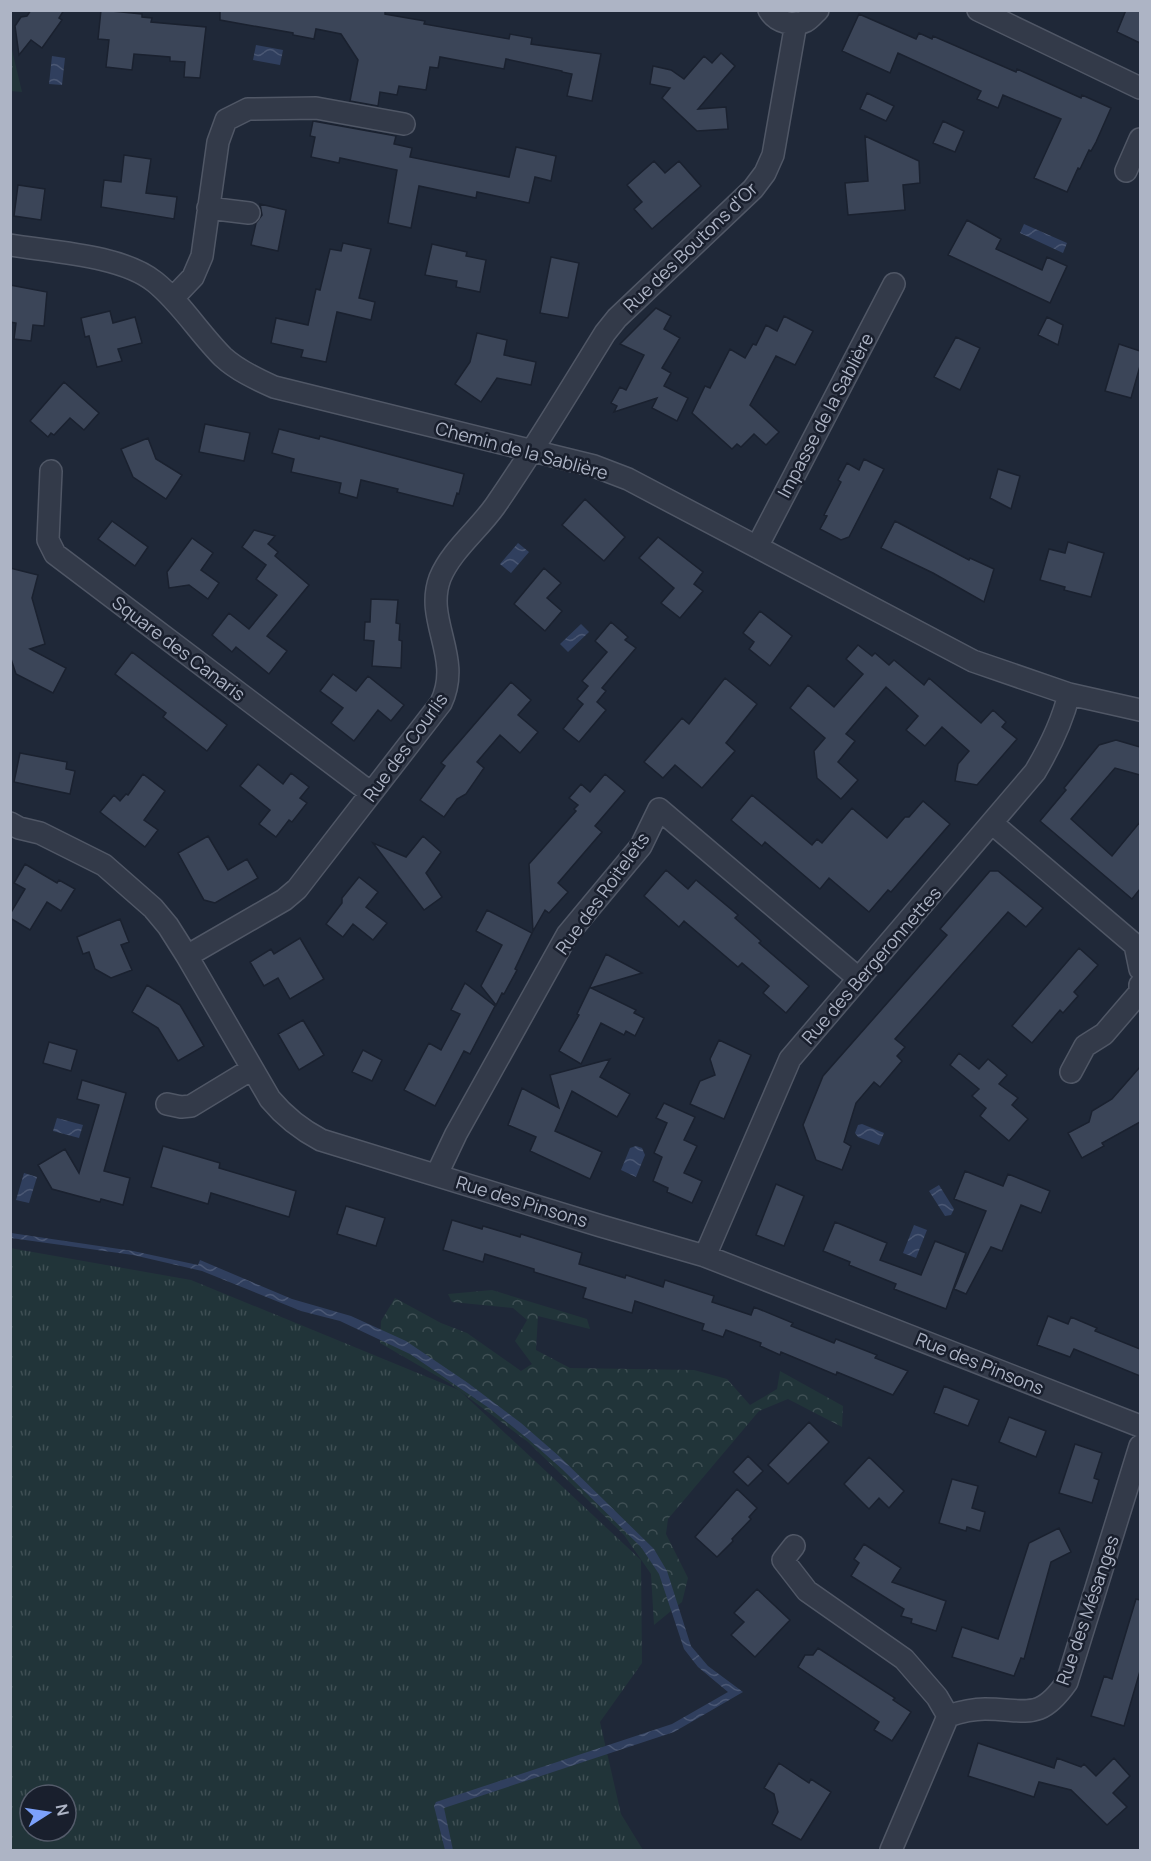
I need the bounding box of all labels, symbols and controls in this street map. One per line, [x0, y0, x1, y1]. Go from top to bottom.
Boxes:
street label: Rue des Boutons d'Or [618, 176, 763, 317]
street label: Impasse de la Sablière [771, 328, 879, 502]
street label: Chemin de la Sablière [433, 415, 611, 485]
street label: Square des Canaris [108, 590, 250, 706]
street label: Rue des Courlis [357, 688, 453, 806]
street label: Rue des Roitelets [550, 827, 654, 959]
street label: Rue des Bergeronnettes [796, 881, 946, 1049]
street label: Rue des Pinsons [453, 1170, 591, 1232]
street label: Rue des Pinsons [912, 1326, 1048, 1400]
street label: Rue des Mésanges [1050, 1532, 1124, 1688]
north arrow [18, 1783, 78, 1843]
text: N [51, 1802, 75, 1818]

